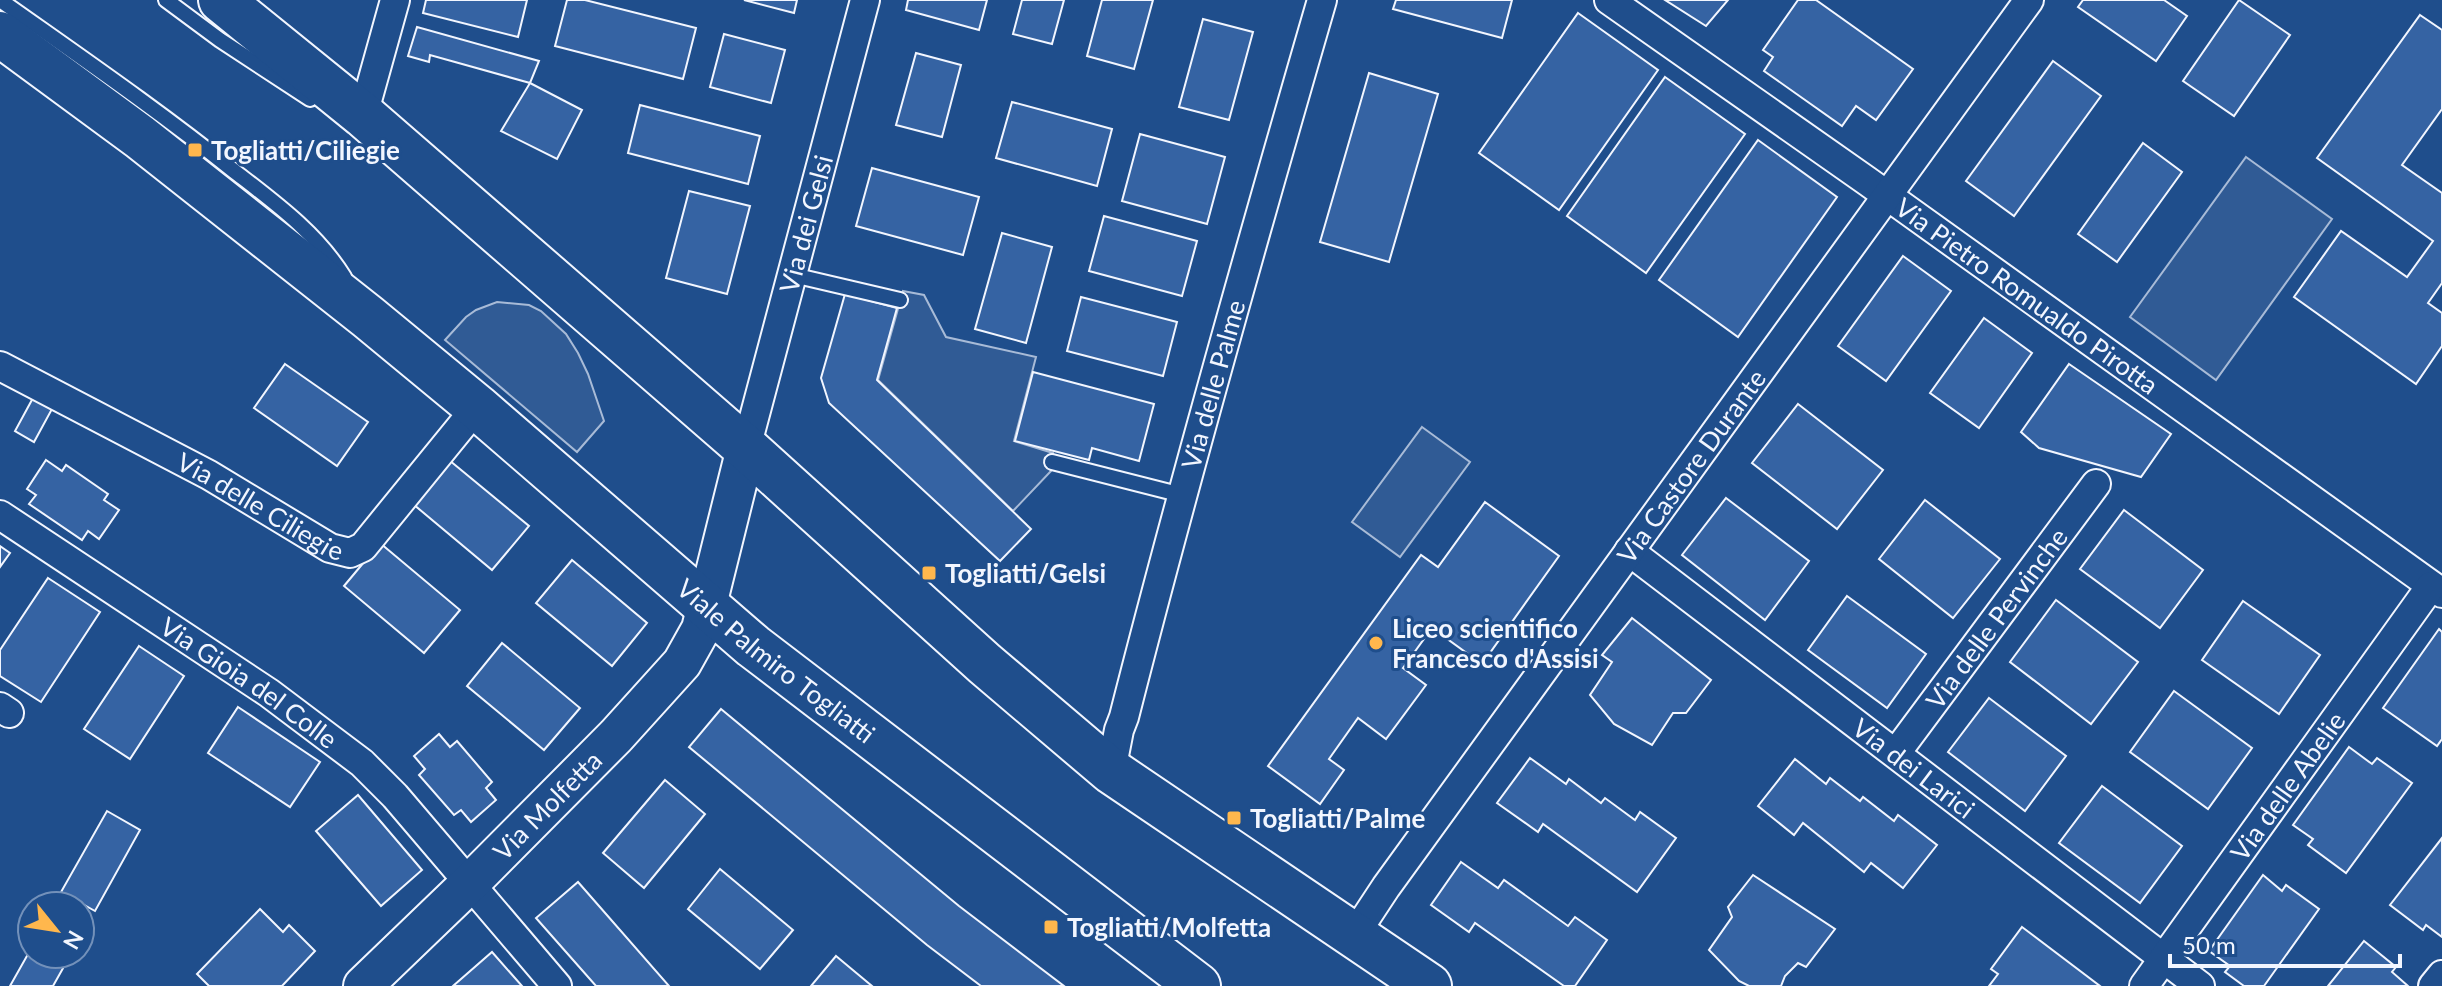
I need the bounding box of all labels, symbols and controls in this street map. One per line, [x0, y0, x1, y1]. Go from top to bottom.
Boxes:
place label: Togliatti/Ciliegie [211, 134, 400, 166]
marker: Togliatti/Ciliegie [186, 141, 204, 159]
street label: Via dei Gelsi [772, 152, 839, 296]
street label: Via Pietro Romualdo Pirotta [1889, 191, 2165, 401]
street label: Via delle Palme [1174, 296, 1251, 472]
street label: Via Castore Durante [1610, 363, 1772, 570]
street label: Via delle Ciliegie [172, 445, 346, 567]
street label: Via delle Pervinche [1919, 521, 2074, 715]
place label: Togliatti/Gelsi [945, 557, 1106, 589]
marker: Togliatti/Gelsi [920, 564, 938, 582]
street label: Viale Palmiro Togliatti [671, 572, 882, 750]
street label: Via Gioia del Colle [155, 610, 344, 755]
place label: Liceo scientifico Francesco d'Assisi [1392, 612, 1598, 674]
marker: Liceo scientifico Francesco d'Assisi [1367, 634, 1385, 652]
street label: Via delle Abelie [2223, 705, 2352, 867]
street label: Via dei Larici [1846, 711, 1981, 825]
street label: Via Molfetta [486, 744, 608, 867]
place label: Togliatti/Palme [1250, 802, 1425, 834]
marker: Togliatti/Palme [1225, 809, 1243, 827]
north arrow [16, 890, 96, 970]
place label: Togliatti/Molfetta [1067, 911, 1271, 943]
marker: Togliatti/Molfetta [1042, 918, 1060, 936]
scale bar [2170, 918, 2400, 968]
text: N [58, 926, 90, 954]
text: 50 m [2182, 930, 2236, 959]

